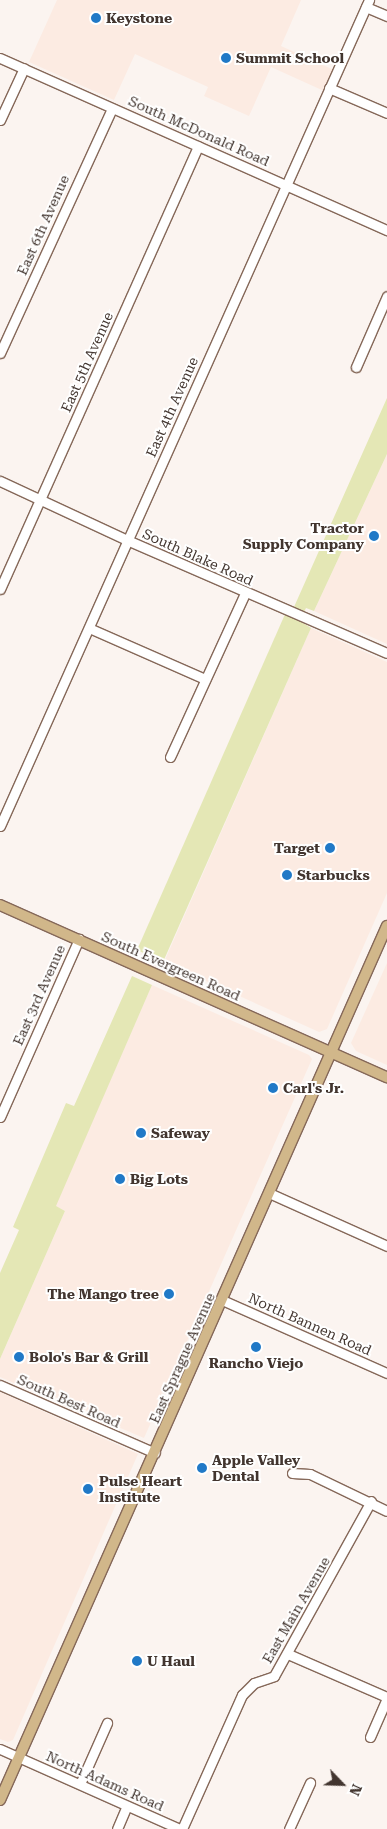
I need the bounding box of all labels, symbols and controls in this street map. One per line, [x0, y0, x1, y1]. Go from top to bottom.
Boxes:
place label: Keystone [106, 10, 172, 26]
marker: Keystone [90, 12, 102, 24]
place label: Summit School [236, 50, 344, 66]
marker: Summit School [220, 52, 232, 64]
street label: South McDonald Road [126, 92, 272, 170]
street label: East 6th Avenue [13, 172, 73, 278]
street label: East 5th Avenue [57, 309, 117, 415]
street label: East 4th Avenue [142, 354, 202, 460]
place label: Tractor Supply Company [243, 520, 364, 552]
street label: South Blake Road [140, 525, 256, 589]
marker: Tractor Supply Company [368, 530, 380, 542]
place label: Target [274, 840, 320, 856]
marker: Target [324, 842, 336, 854]
place label: Starbucks [297, 867, 370, 883]
marker: Starbucks [281, 869, 293, 881]
street label: South Evergreen Road [99, 928, 243, 1004]
street label: East 3rd Avenue [9, 942, 69, 1048]
place label: Carl's Jr. [283, 1080, 344, 1096]
marker: Carl's Jr. [267, 1082, 279, 1094]
place label: Safeway [151, 1125, 210, 1141]
marker: Safeway [135, 1127, 147, 1139]
place label: Big Lots [130, 1171, 188, 1187]
marker: Big Lots [114, 1173, 126, 1185]
place label: The Mango tree [47, 1286, 159, 1302]
marker: The Mango tree [163, 1288, 175, 1300]
street label: North Bannen Road [246, 1289, 374, 1359]
street label: East Sprague Avenue [146, 1290, 218, 1426]
marker: Rancho Viejo [250, 1341, 262, 1353]
place label: Bolo's Bar & Grill [29, 1349, 148, 1365]
marker: Bolo's Bar & Grill [13, 1351, 25, 1363]
place label: Rancho Viejo [209, 1355, 303, 1371]
street label: South Best Road [15, 1371, 123, 1431]
place label: Apple Valley Dental [212, 1452, 300, 1484]
marker: Apple Valley Dental [196, 1462, 208, 1474]
place label: Pulse Heart Institute [99, 1473, 182, 1505]
marker: Pulse Heart Institute [81, 1482, 95, 1496]
street label: East Main Avenue [259, 1554, 333, 1666]
place label: U Haul [147, 1653, 195, 1669]
marker: U Haul [131, 1655, 143, 1667]
street label: North Adams Road [44, 1747, 166, 1815]
north arrow [317, 1759, 367, 1809]
text: N [346, 1782, 365, 1798]

